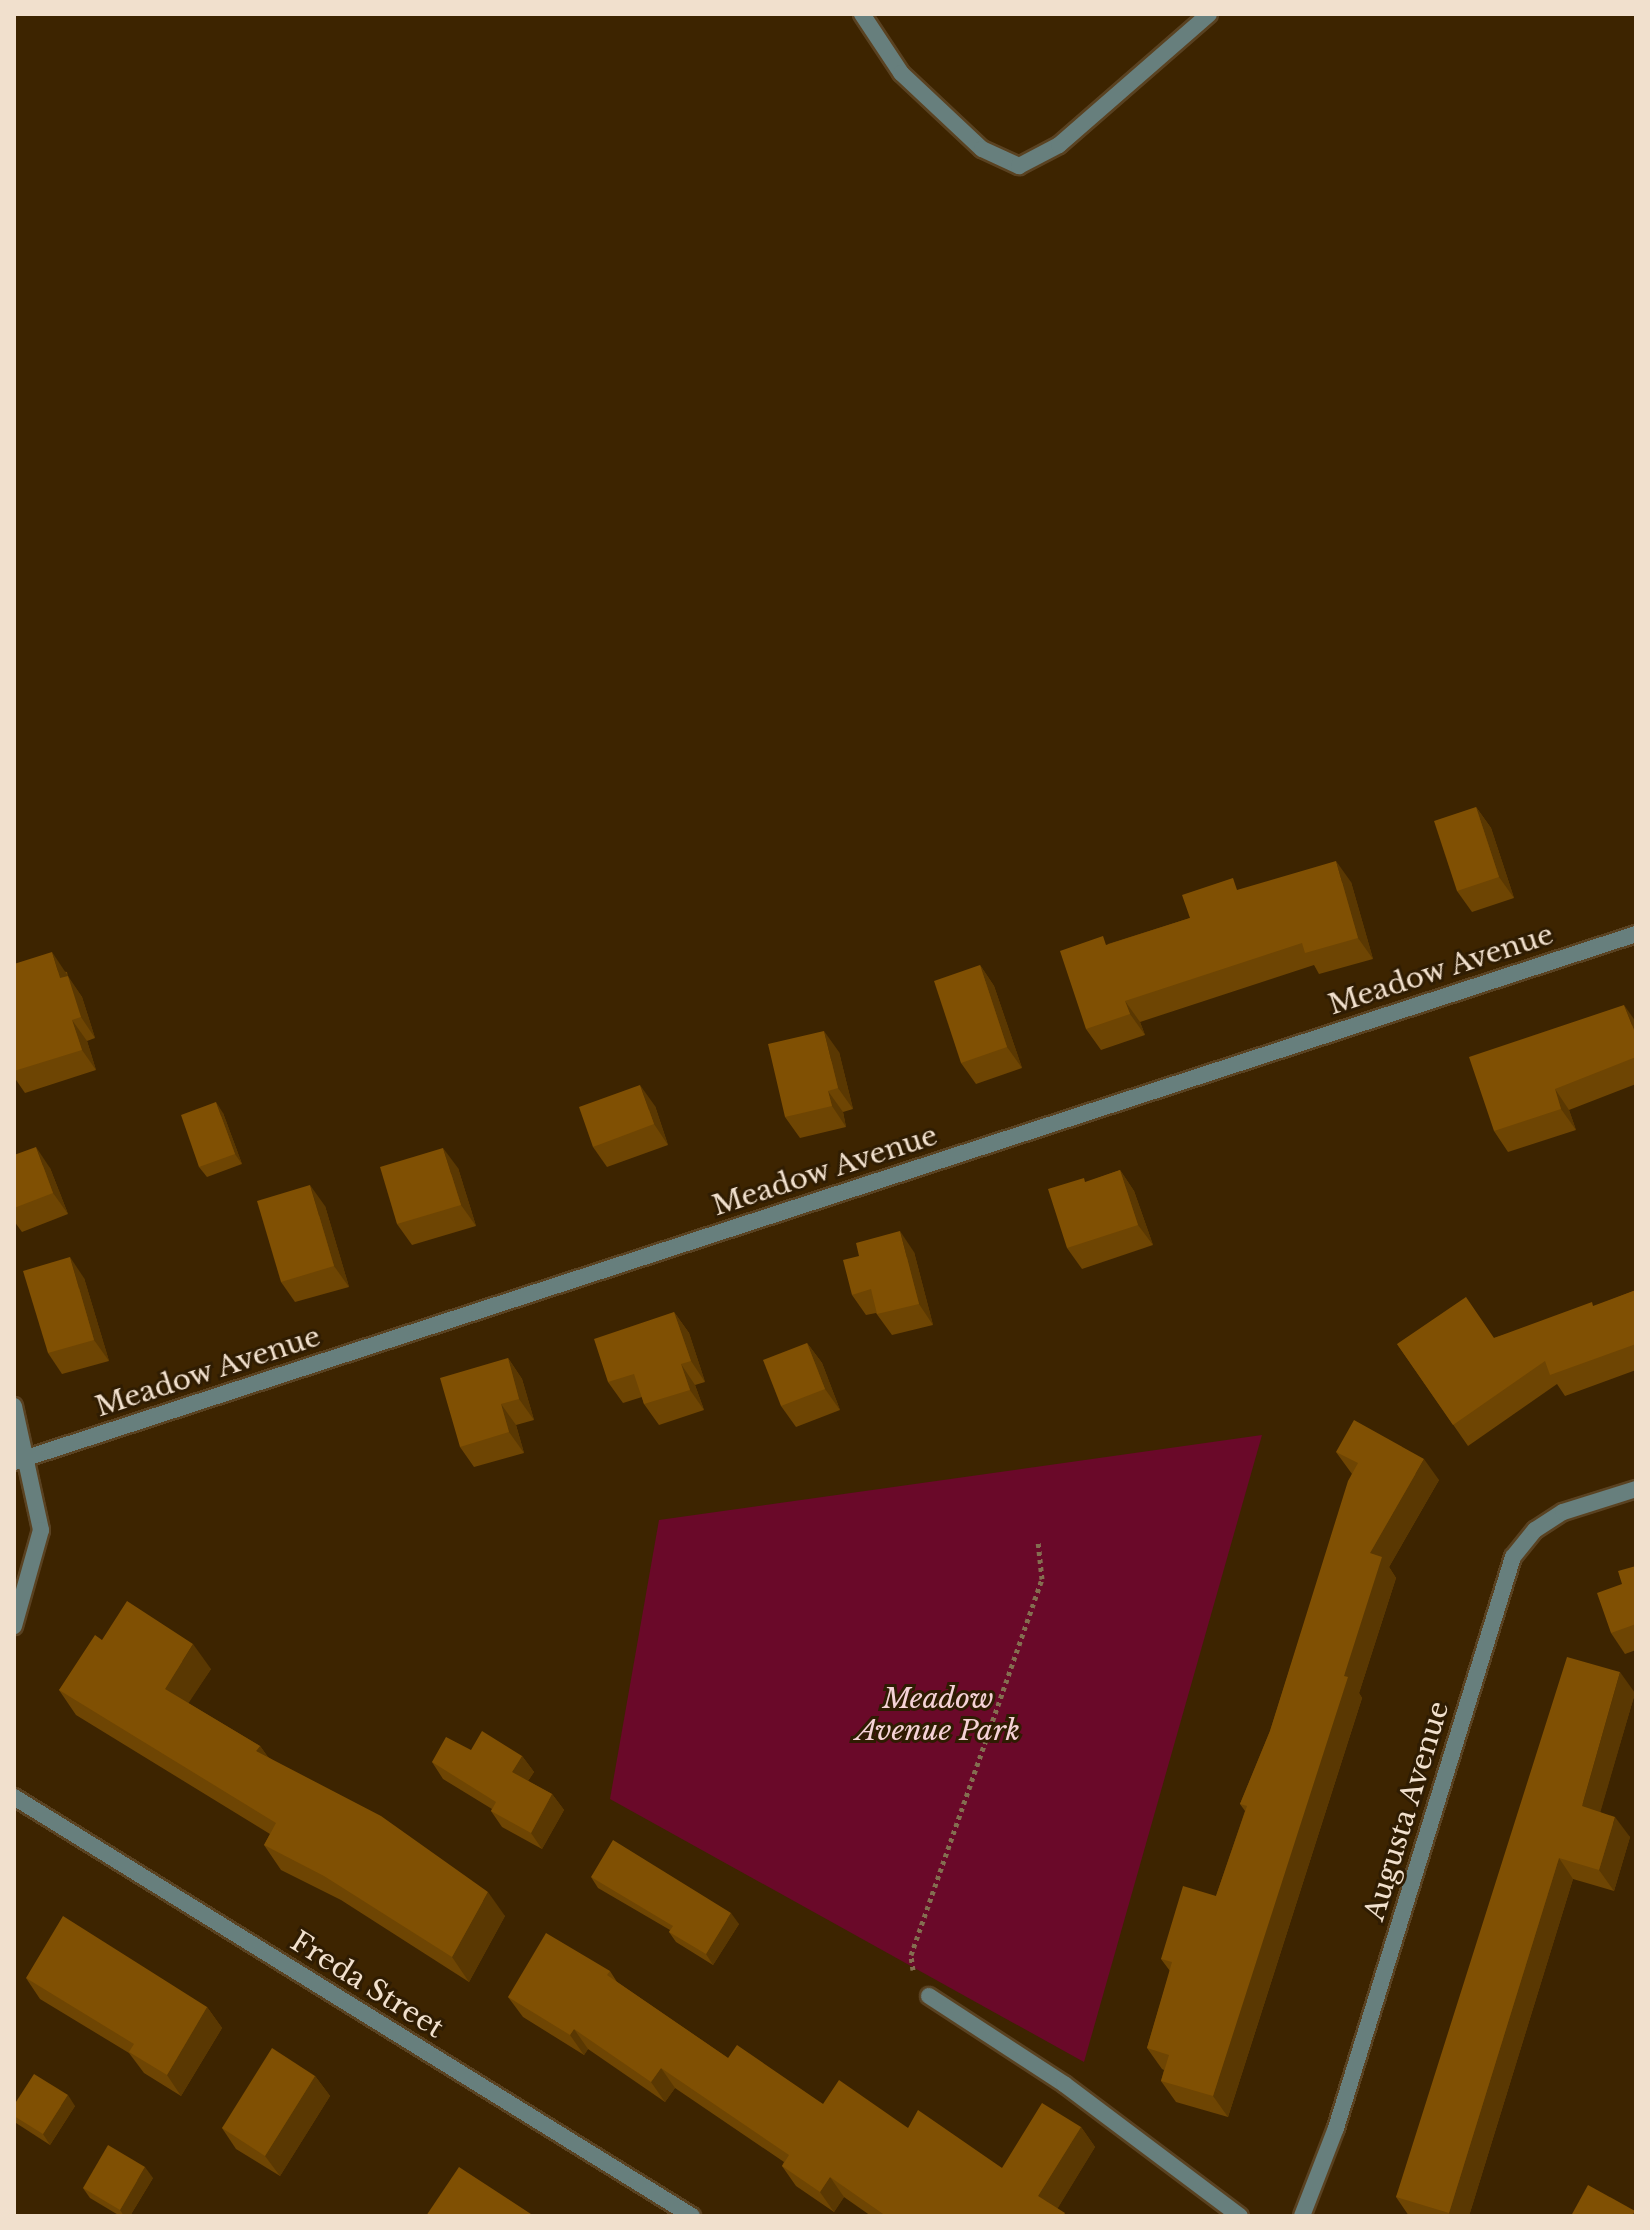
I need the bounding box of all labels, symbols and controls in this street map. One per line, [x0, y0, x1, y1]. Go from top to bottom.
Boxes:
street label: Meadow Avenue [1323, 917, 1559, 1023]
street label: Meadow Avenue [707, 1118, 943, 1224]
street label: Meadow Avenue [90, 1319, 326, 1425]
park label: Meadow Avenue Park [856, 1682, 1020, 1748]
street label: Augusta Avenue [1357, 1697, 1457, 1925]
street label: Freda Street [284, 1925, 450, 2045]

